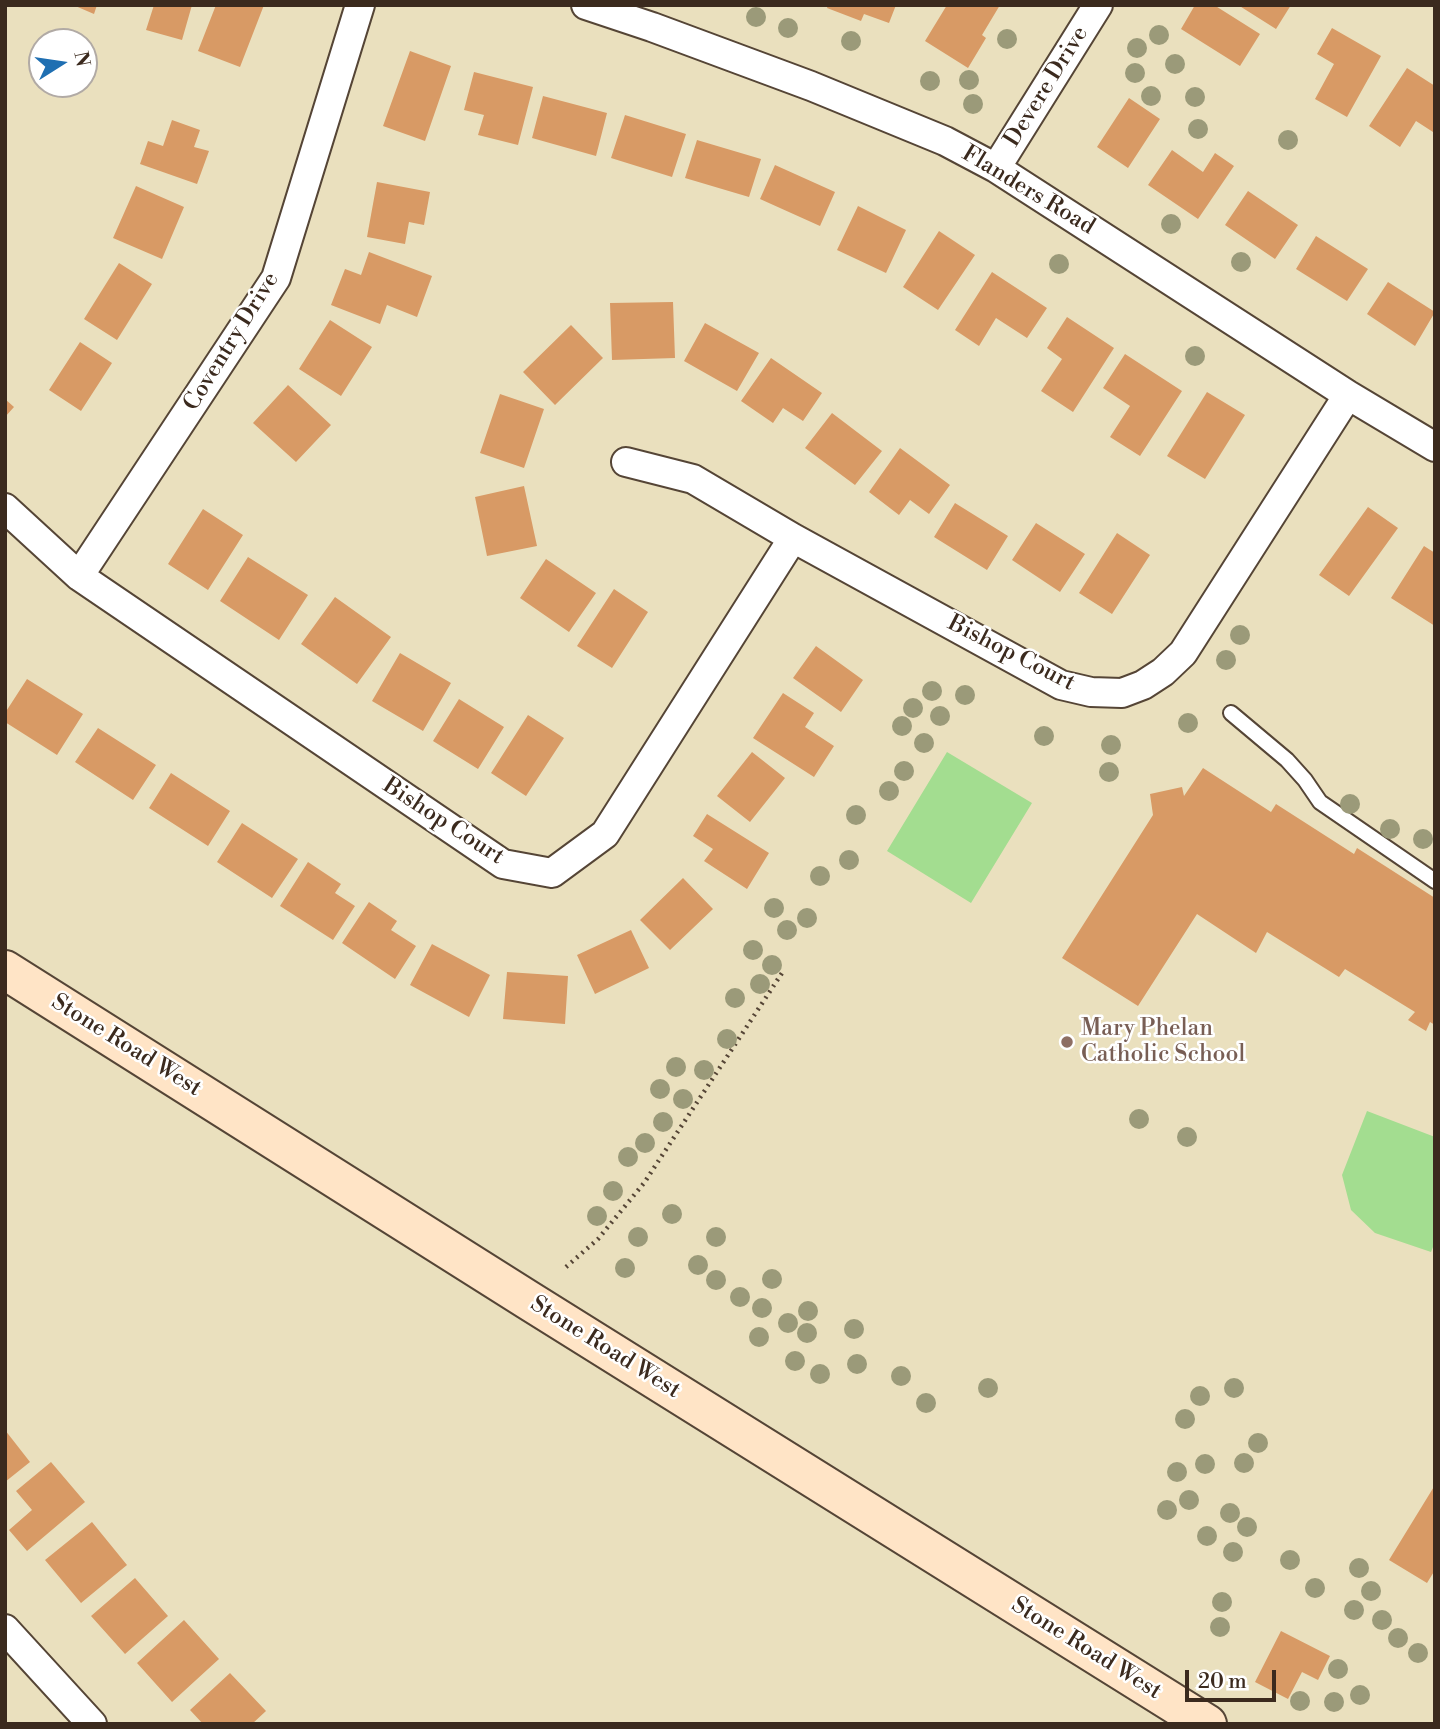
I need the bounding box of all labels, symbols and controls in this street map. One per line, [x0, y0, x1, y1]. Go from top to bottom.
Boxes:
street label: Devere Drive [999, 22, 1095, 152]
north arrow [28, 28, 98, 98]
text: N [68, 49, 95, 69]
street label: Flanders Road [957, 141, 1099, 241]
street label: Coventry Drive [178, 268, 286, 416]
street label: Bishop Court [943, 610, 1079, 698]
street label: Bishop Court [377, 773, 509, 871]
street label: Stone Road West [46, 989, 206, 1103]
place label: Mary Phelan Catholic School [1081, 1015, 1245, 1069]
marker: Mary Phelan Catholic School [1059, 1034, 1075, 1050]
street label: Stone Road West [525, 1291, 685, 1405]
street label: Stone Road West [1006, 1592, 1166, 1706]
scale bar [1188, 1656, 1279, 1700]
text: 20 m [1198, 1669, 1247, 1695]

